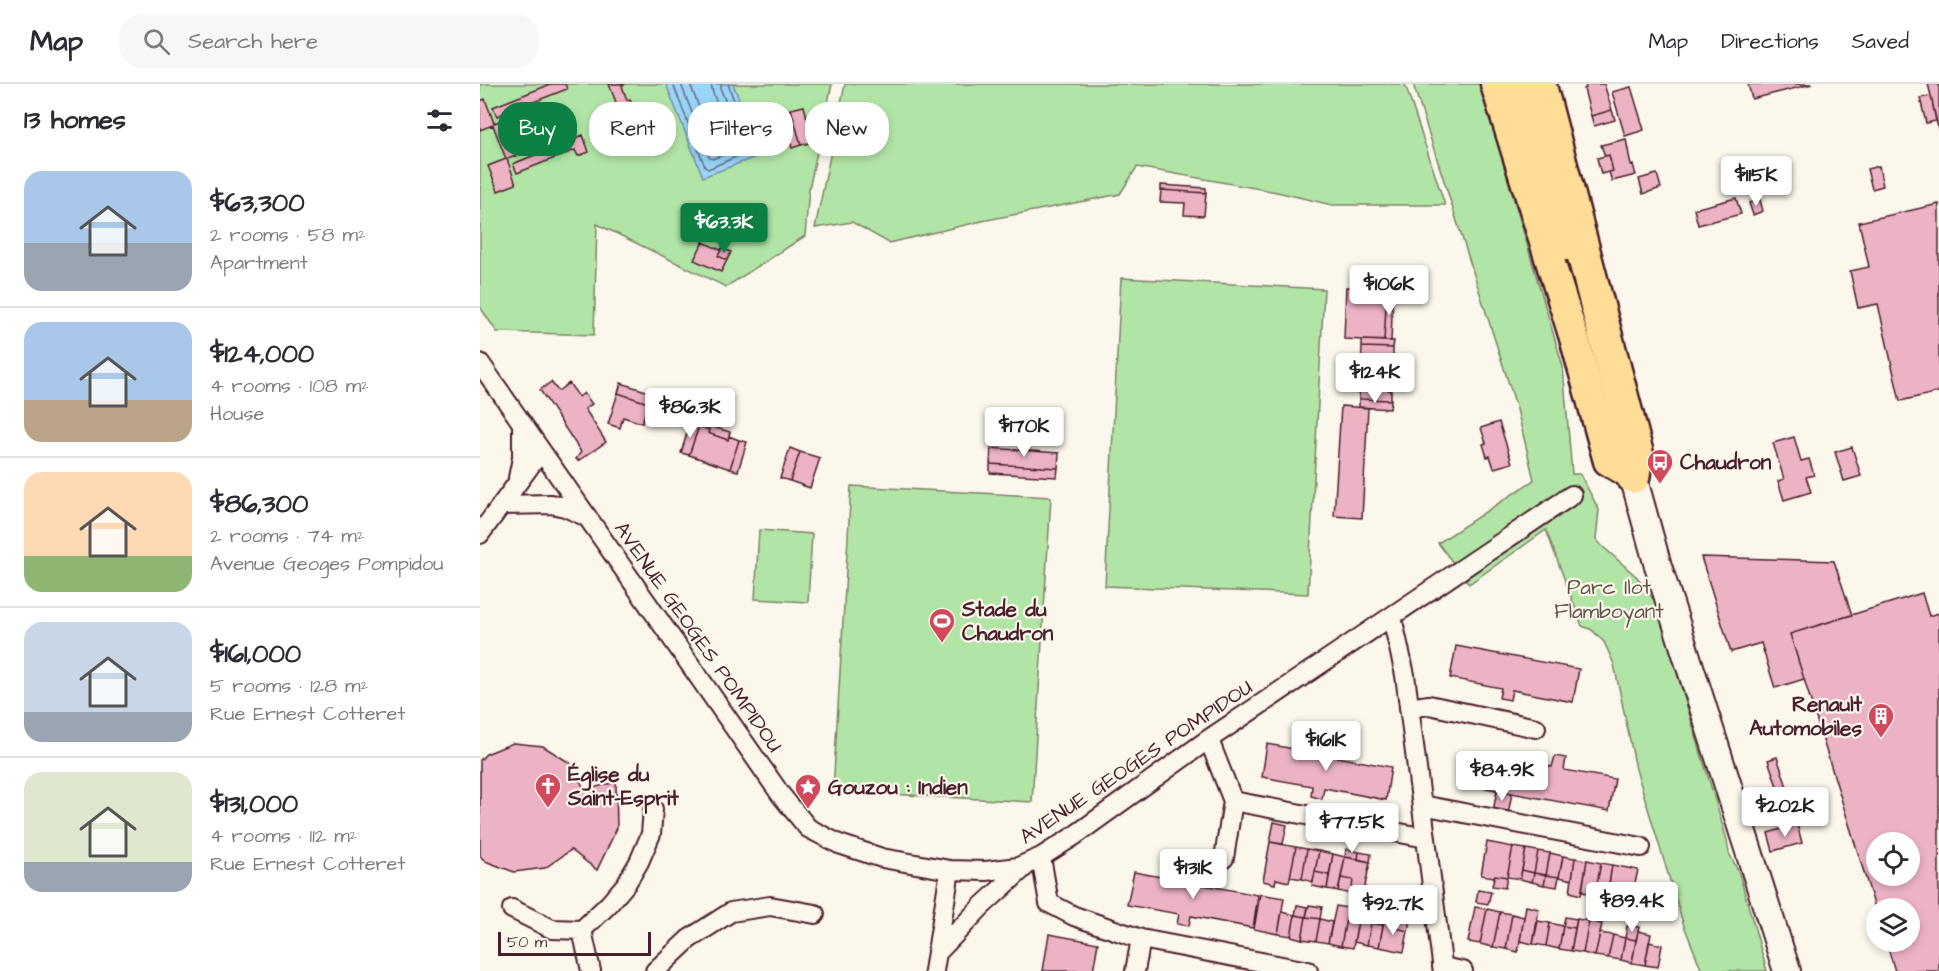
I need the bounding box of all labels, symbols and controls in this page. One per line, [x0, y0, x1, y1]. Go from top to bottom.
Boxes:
search box [119, 14, 539, 68]
text: Map [30, 22, 83, 61]
icon: search [140, 25, 173, 58]
text: Search here [188, 26, 318, 57]
text: Map [1648, 27, 1688, 56]
text: Directions [1721, 27, 1819, 56]
text: Saved [1852, 27, 1909, 56]
text: 13 homes [24, 102, 126, 138]
chip: Buy [498, 102, 577, 156]
chip: Rent [589, 102, 676, 156]
chip: Filters [688, 102, 793, 156]
chip: New [805, 102, 889, 156]
icon: filters [423, 104, 456, 137]
pin: $115K [1714, 156, 1798, 207]
text: $115K [1735, 161, 1777, 189]
text: $63,300 [210, 185, 305, 221]
icon: home [72, 195, 144, 267]
pin: $63.3K [675, 203, 773, 254]
text: $63.3K [695, 208, 753, 236]
text: 2 rooms · 58 m² [210, 221, 366, 249]
text: Apartment [210, 249, 308, 277]
pin: $106K [1347, 265, 1431, 316]
text: $106K [1364, 270, 1414, 298]
text: $124,000 [210, 336, 314, 372]
icon: home [72, 346, 144, 418]
pin: $124K [1333, 353, 1417, 404]
text: $124K [1350, 358, 1400, 386]
text: 4 rooms · 108 m² [210, 372, 369, 400]
pin: $86.3K [641, 388, 739, 439]
text: $86.3K [659, 393, 721, 421]
text: House [210, 400, 264, 428]
pin: $170K [982, 407, 1066, 458]
text: $170K [999, 412, 1049, 440]
bus stop icon: Chaudron [1645, 447, 1675, 485]
place label: Chaudron [1680, 448, 1772, 477]
text: $86,300 [210, 486, 308, 522]
icon: home [72, 496, 144, 568]
street label: AVENUE GEOGES POMPIDOU [607, 516, 789, 758]
text: 2 rooms · 74 m² [210, 522, 364, 550]
text: Avenue Geoges Pompidou [210, 550, 443, 578]
park label: Parc Ilot Flamboyant [1554, 573, 1664, 628]
place label: Stade du Chaudron [961, 595, 1054, 648]
sports icon: Stade du Chaudron [927, 606, 957, 644]
text: $161,000 [210, 636, 301, 672]
icon: home [72, 646, 144, 718]
text: 5 rooms · 128 m² [210, 672, 368, 700]
street label: AVENUE GEOGES POMPIDOU [1014, 673, 1258, 851]
place label: Renault Automobiles [1749, 690, 1862, 743]
text: Rue Ernest Cotteret [210, 700, 405, 728]
building icon: Renault Automobiles [1866, 701, 1896, 739]
pin: $161K [1284, 721, 1368, 772]
text: $161K [1306, 726, 1346, 754]
pin: $84.9K [1453, 751, 1551, 802]
text: $84.9K [1470, 756, 1534, 784]
place label: Église du Saint-Esprit [567, 760, 679, 814]
church icon: Église du Saint-Esprit [533, 771, 563, 809]
place icon: Gouzou : Indien [793, 772, 823, 810]
place label: Gouzou : Indien [828, 773, 968, 802]
text: $131,000 [210, 786, 298, 822]
pin: $202K [1743, 787, 1827, 838]
text: $202K [1756, 792, 1814, 820]
icon: home [72, 796, 144, 868]
pin: $77.5K [1303, 803, 1401, 854]
text: $77.5K [1320, 808, 1384, 836]
text: 4 rooms · 112 m² [210, 822, 357, 850]
map controls [1866, 832, 1920, 952]
button: locate [1866, 832, 1920, 886]
pin: $131K [1151, 849, 1235, 900]
text: Rue Ernest Cotteret [210, 850, 405, 878]
text: $131K [1174, 854, 1212, 882]
pin: $89.4K [1583, 882, 1681, 933]
pin: $92.7K [1344, 885, 1442, 936]
text: $89.4K [1600, 887, 1664, 915]
text: $92.7K [1362, 890, 1424, 918]
button: layers [1866, 898, 1920, 952]
scale bar [498, 929, 651, 956]
text: 50 m [507, 931, 547, 953]

